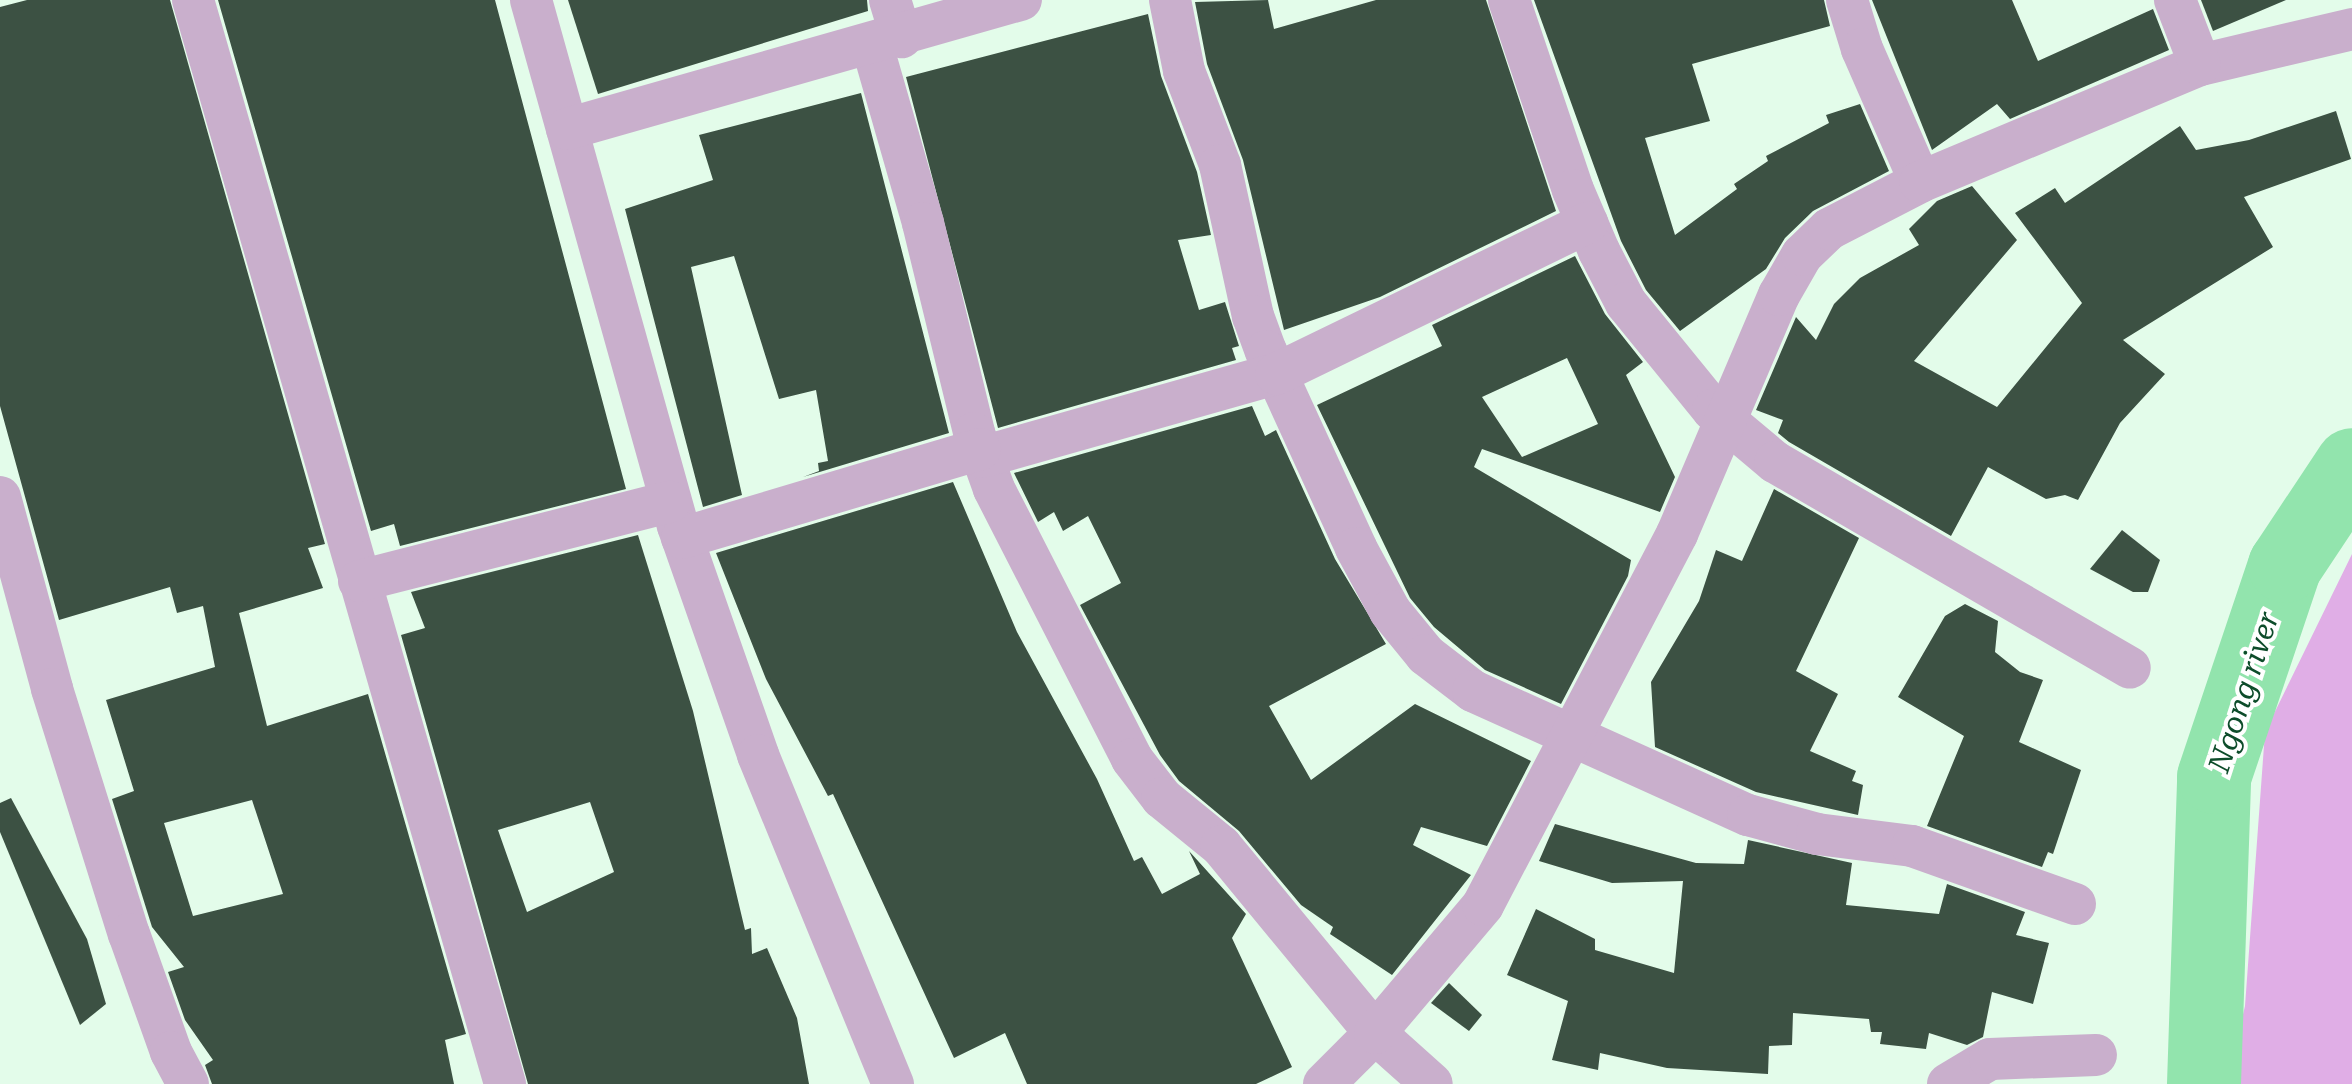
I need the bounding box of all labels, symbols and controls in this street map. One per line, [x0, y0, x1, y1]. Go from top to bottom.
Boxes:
water label: Ngong river [2201, 607, 2287, 777]

